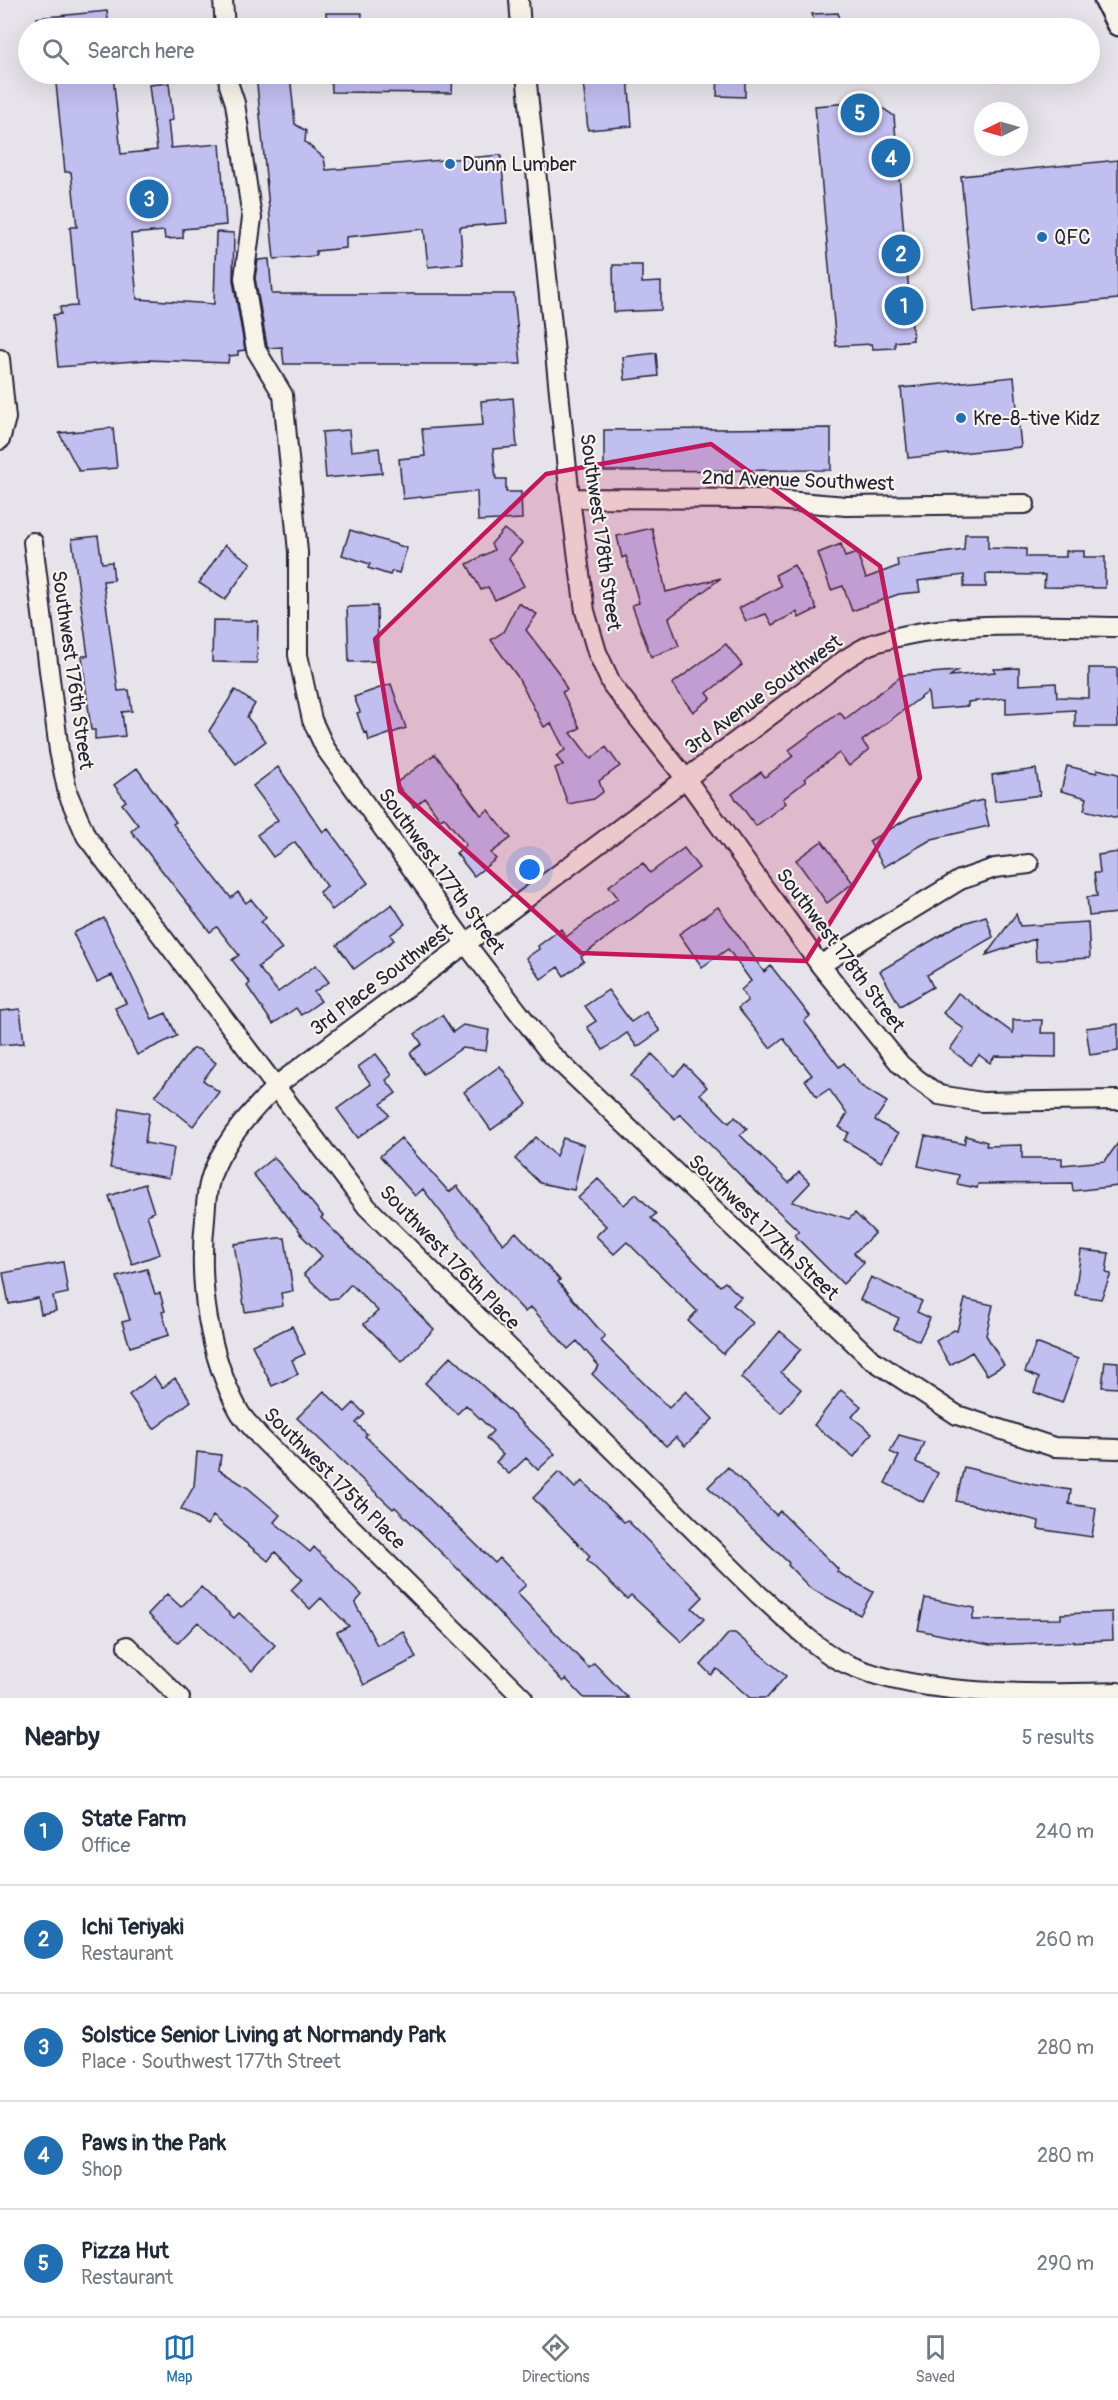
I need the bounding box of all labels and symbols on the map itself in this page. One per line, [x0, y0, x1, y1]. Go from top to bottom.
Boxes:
pin: 5 [840, 90, 880, 136]
north arrow [974, 102, 1028, 156]
pin: 4 [872, 136, 910, 180]
place label: Dunn Lumber [462, 152, 577, 177]
marker: Dunn Lumber [443, 157, 457, 171]
pin: 3 [130, 176, 168, 222]
place label: QFC [1054, 225, 1091, 250]
marker: QFC [1035, 230, 1049, 244]
pin: 2 [882, 232, 920, 276]
pin: 1 [884, 284, 924, 328]
place label: Kre-8-tive Kidz [973, 406, 1100, 431]
marker: Kre-8-tive Kidz [954, 411, 968, 425]
street label: Southwest 178th Street [574, 432, 627, 633]
street label: 2nd Avenue Southwest [701, 465, 896, 496]
street label: Southwest 176th Street [46, 569, 99, 772]
street label: 3rd Avenue Southwest [680, 628, 847, 760]
street label: Southwest 177th Street [373, 783, 511, 960]
your location [515, 855, 544, 884]
street label: Southwest 178th Street [771, 863, 911, 1038]
street label: 3rd Place Southwest [305, 917, 458, 1041]
street label: Southwest 177th Street [683, 1149, 845, 1306]
street label: Southwest 176th Place [374, 1180, 525, 1335]
street label: Southwest 175th Place [258, 1402, 411, 1555]

